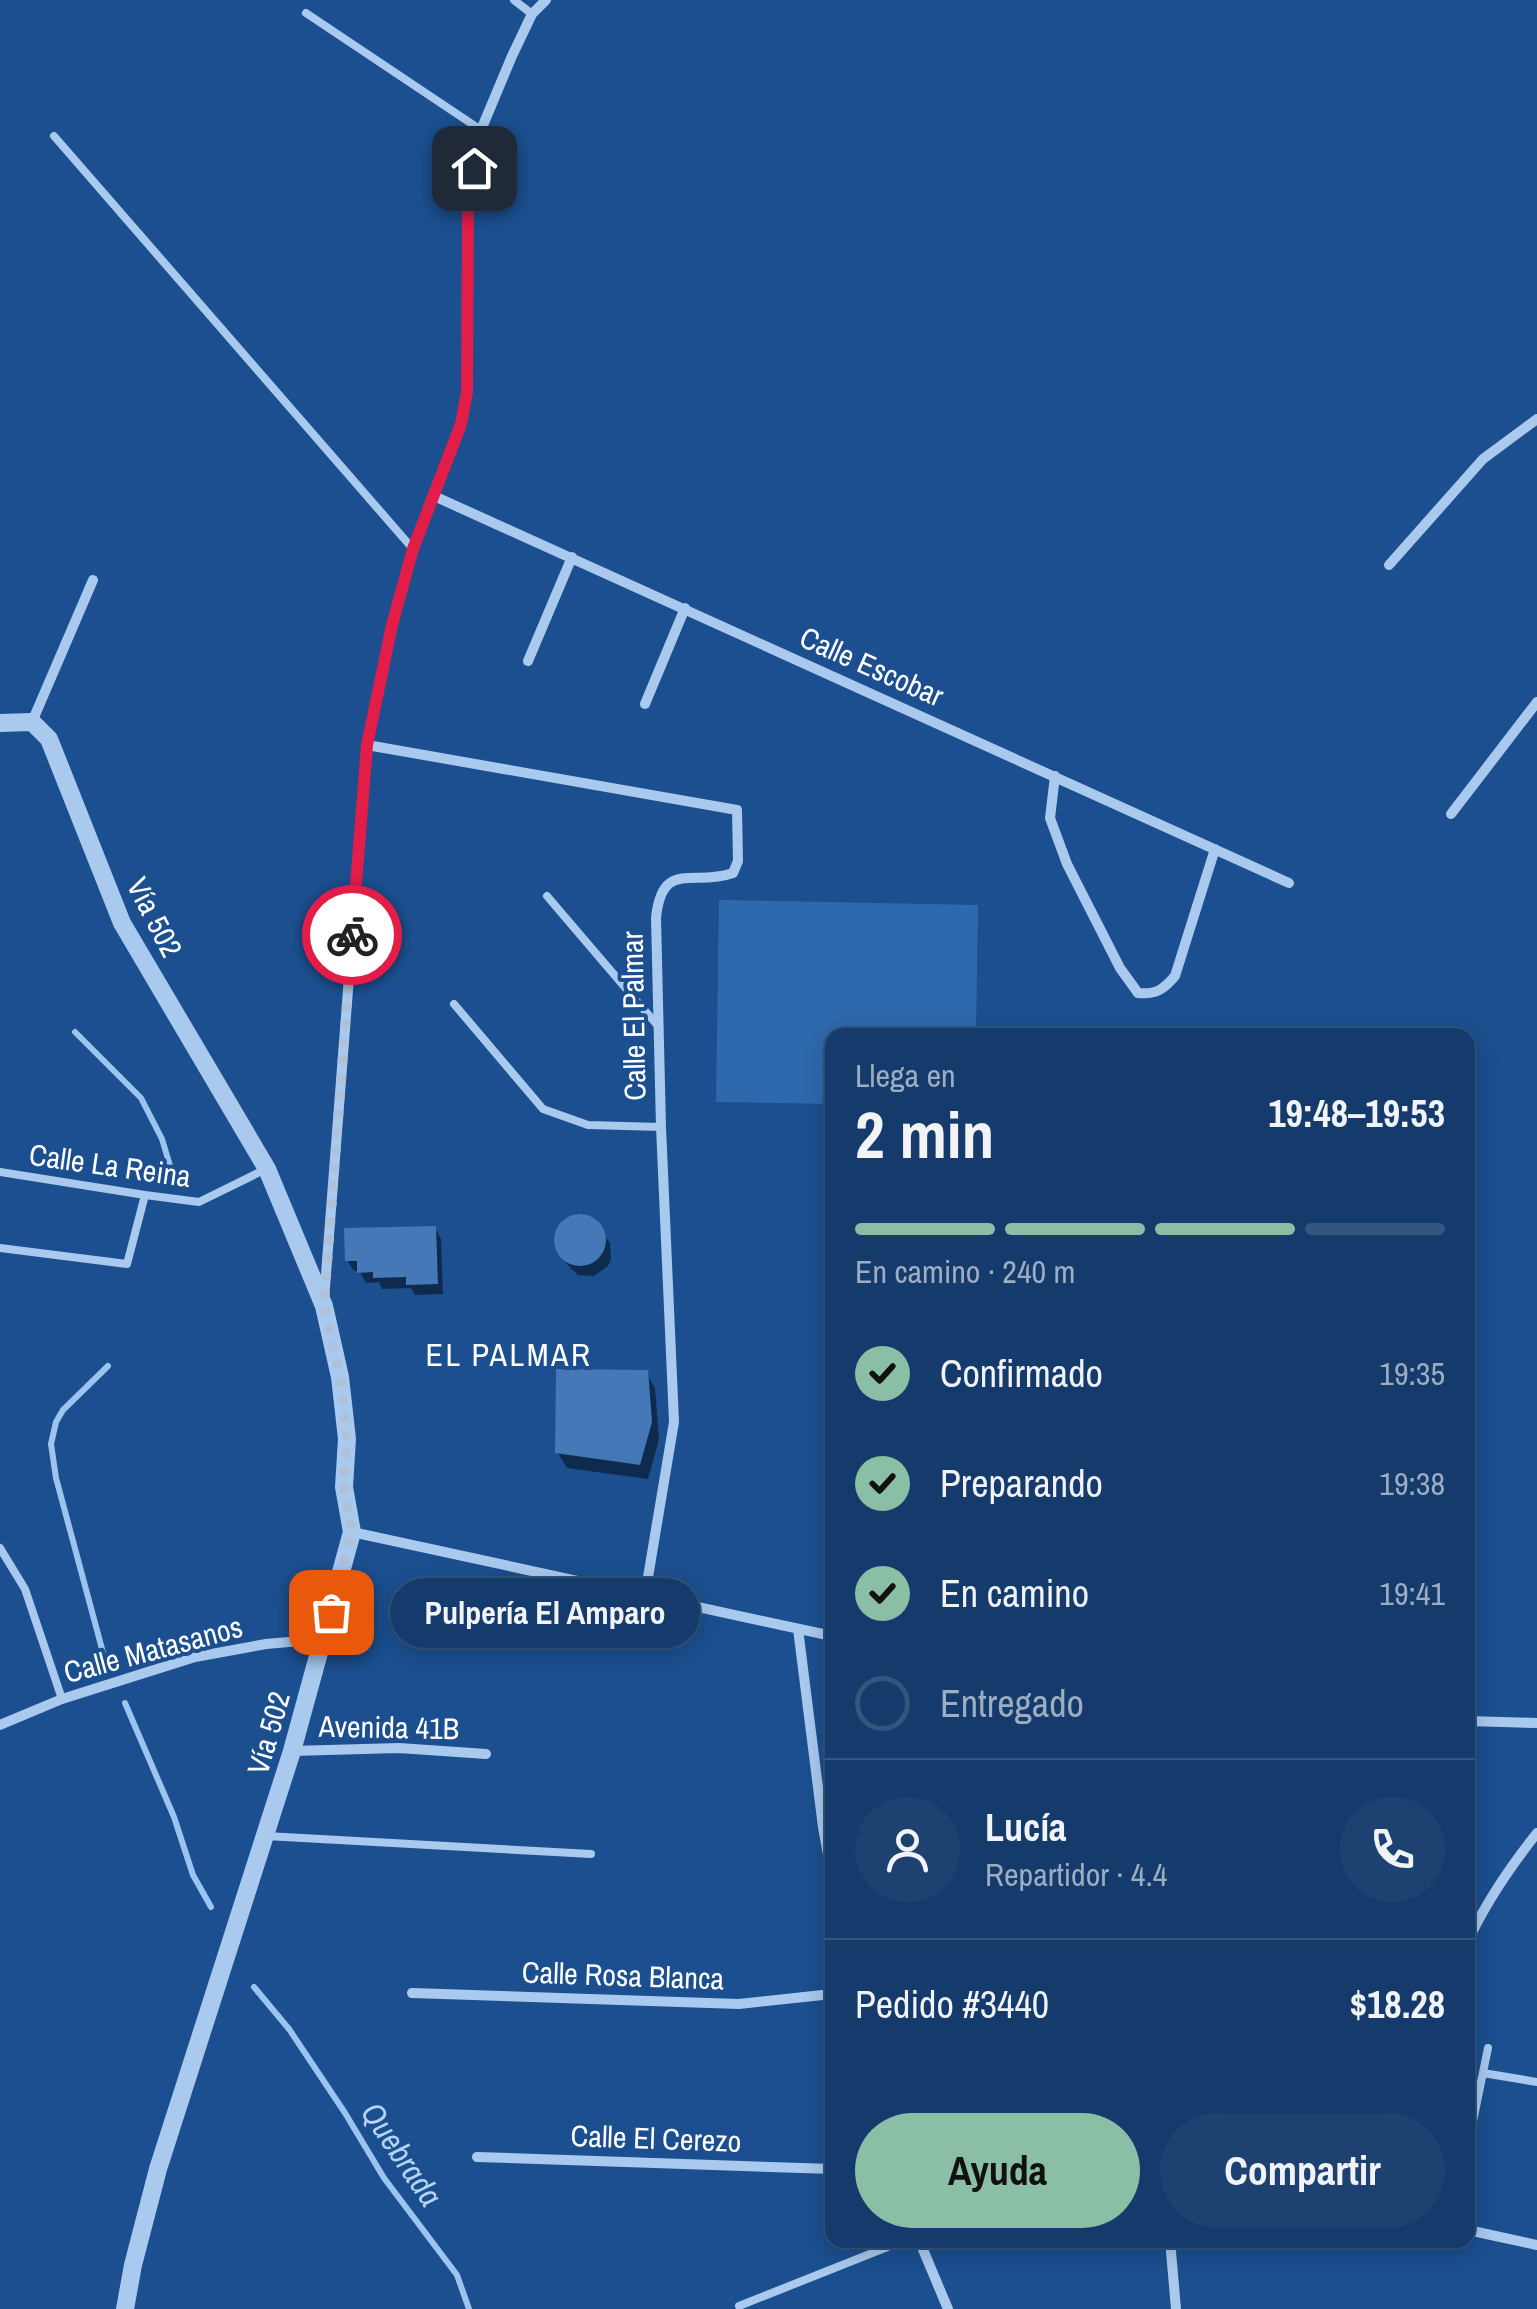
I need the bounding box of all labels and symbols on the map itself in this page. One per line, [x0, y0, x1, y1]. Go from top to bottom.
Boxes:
pin [432, 126, 517, 211]
street label: Calle Escobar [794, 617, 951, 716]
street label: Vía 502 [118, 870, 192, 964]
courier [302, 885, 402, 985]
street label: Calle El Palmar [612, 930, 654, 1101]
street label: Calle La Reina [27, 1134, 194, 1196]
district label: EL PALMAR [426, 1333, 592, 1376]
pin [289, 1570, 374, 1655]
callout: Pulpería El Amparo [391, 1577, 701, 1647]
street label: Calle Matasanos [59, 1606, 247, 1692]
street label: Vía 502 [237, 1687, 299, 1779]
street label: Avenida 41B [317, 1706, 460, 1748]
street label: Calle Rosa Blanca [521, 1951, 725, 1999]
water label: Quebrada [352, 2094, 452, 2214]
street label: Calle El Cerezo [570, 2115, 742, 2161]

